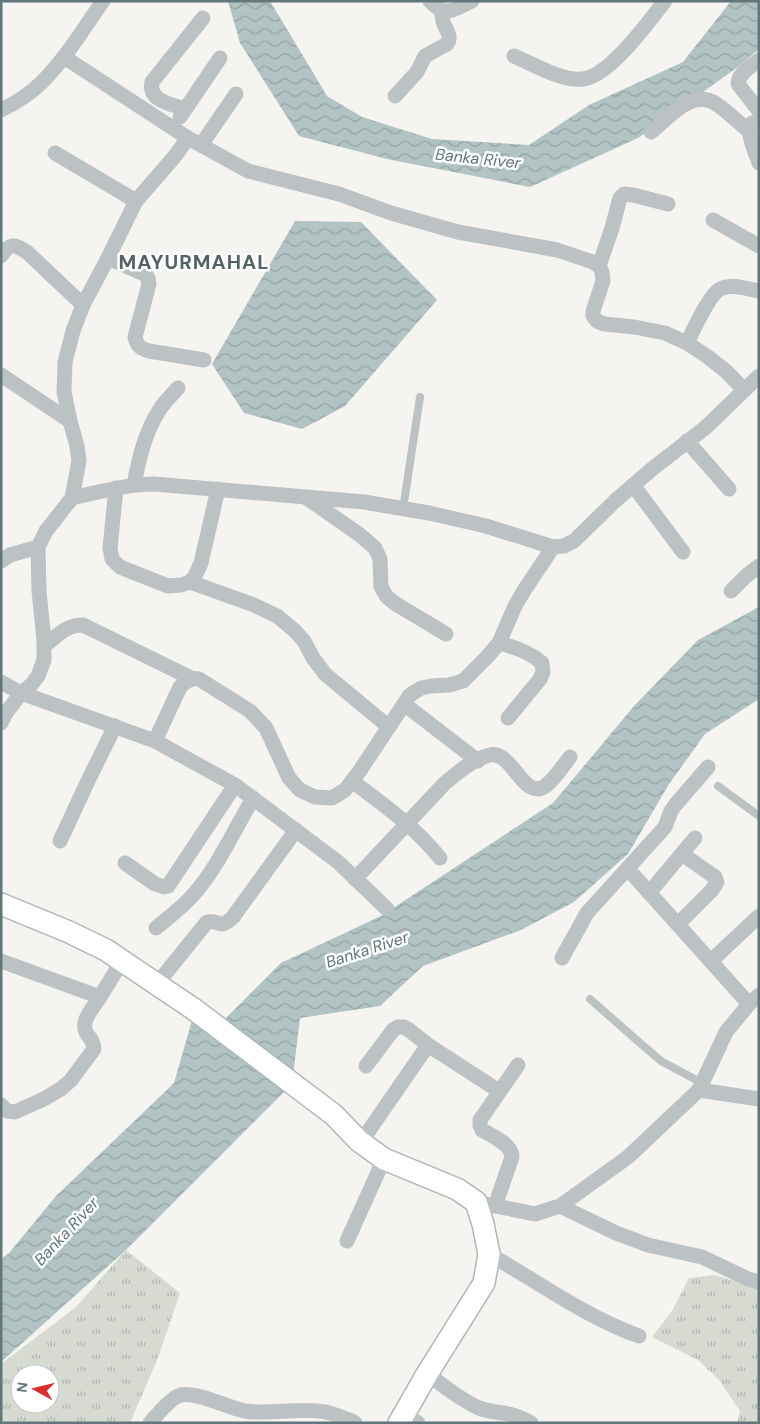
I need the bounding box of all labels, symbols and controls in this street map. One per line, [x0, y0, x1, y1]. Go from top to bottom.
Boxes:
water label: Banka River [434, 144, 523, 174]
district label: MAYURMAHAL [119, 249, 269, 275]
water label: Banka River [323, 926, 412, 973]
water label: Banka River [29, 1192, 104, 1270]
north arrow [10, 1364, 60, 1414]
text: N [13, 1381, 32, 1394]

